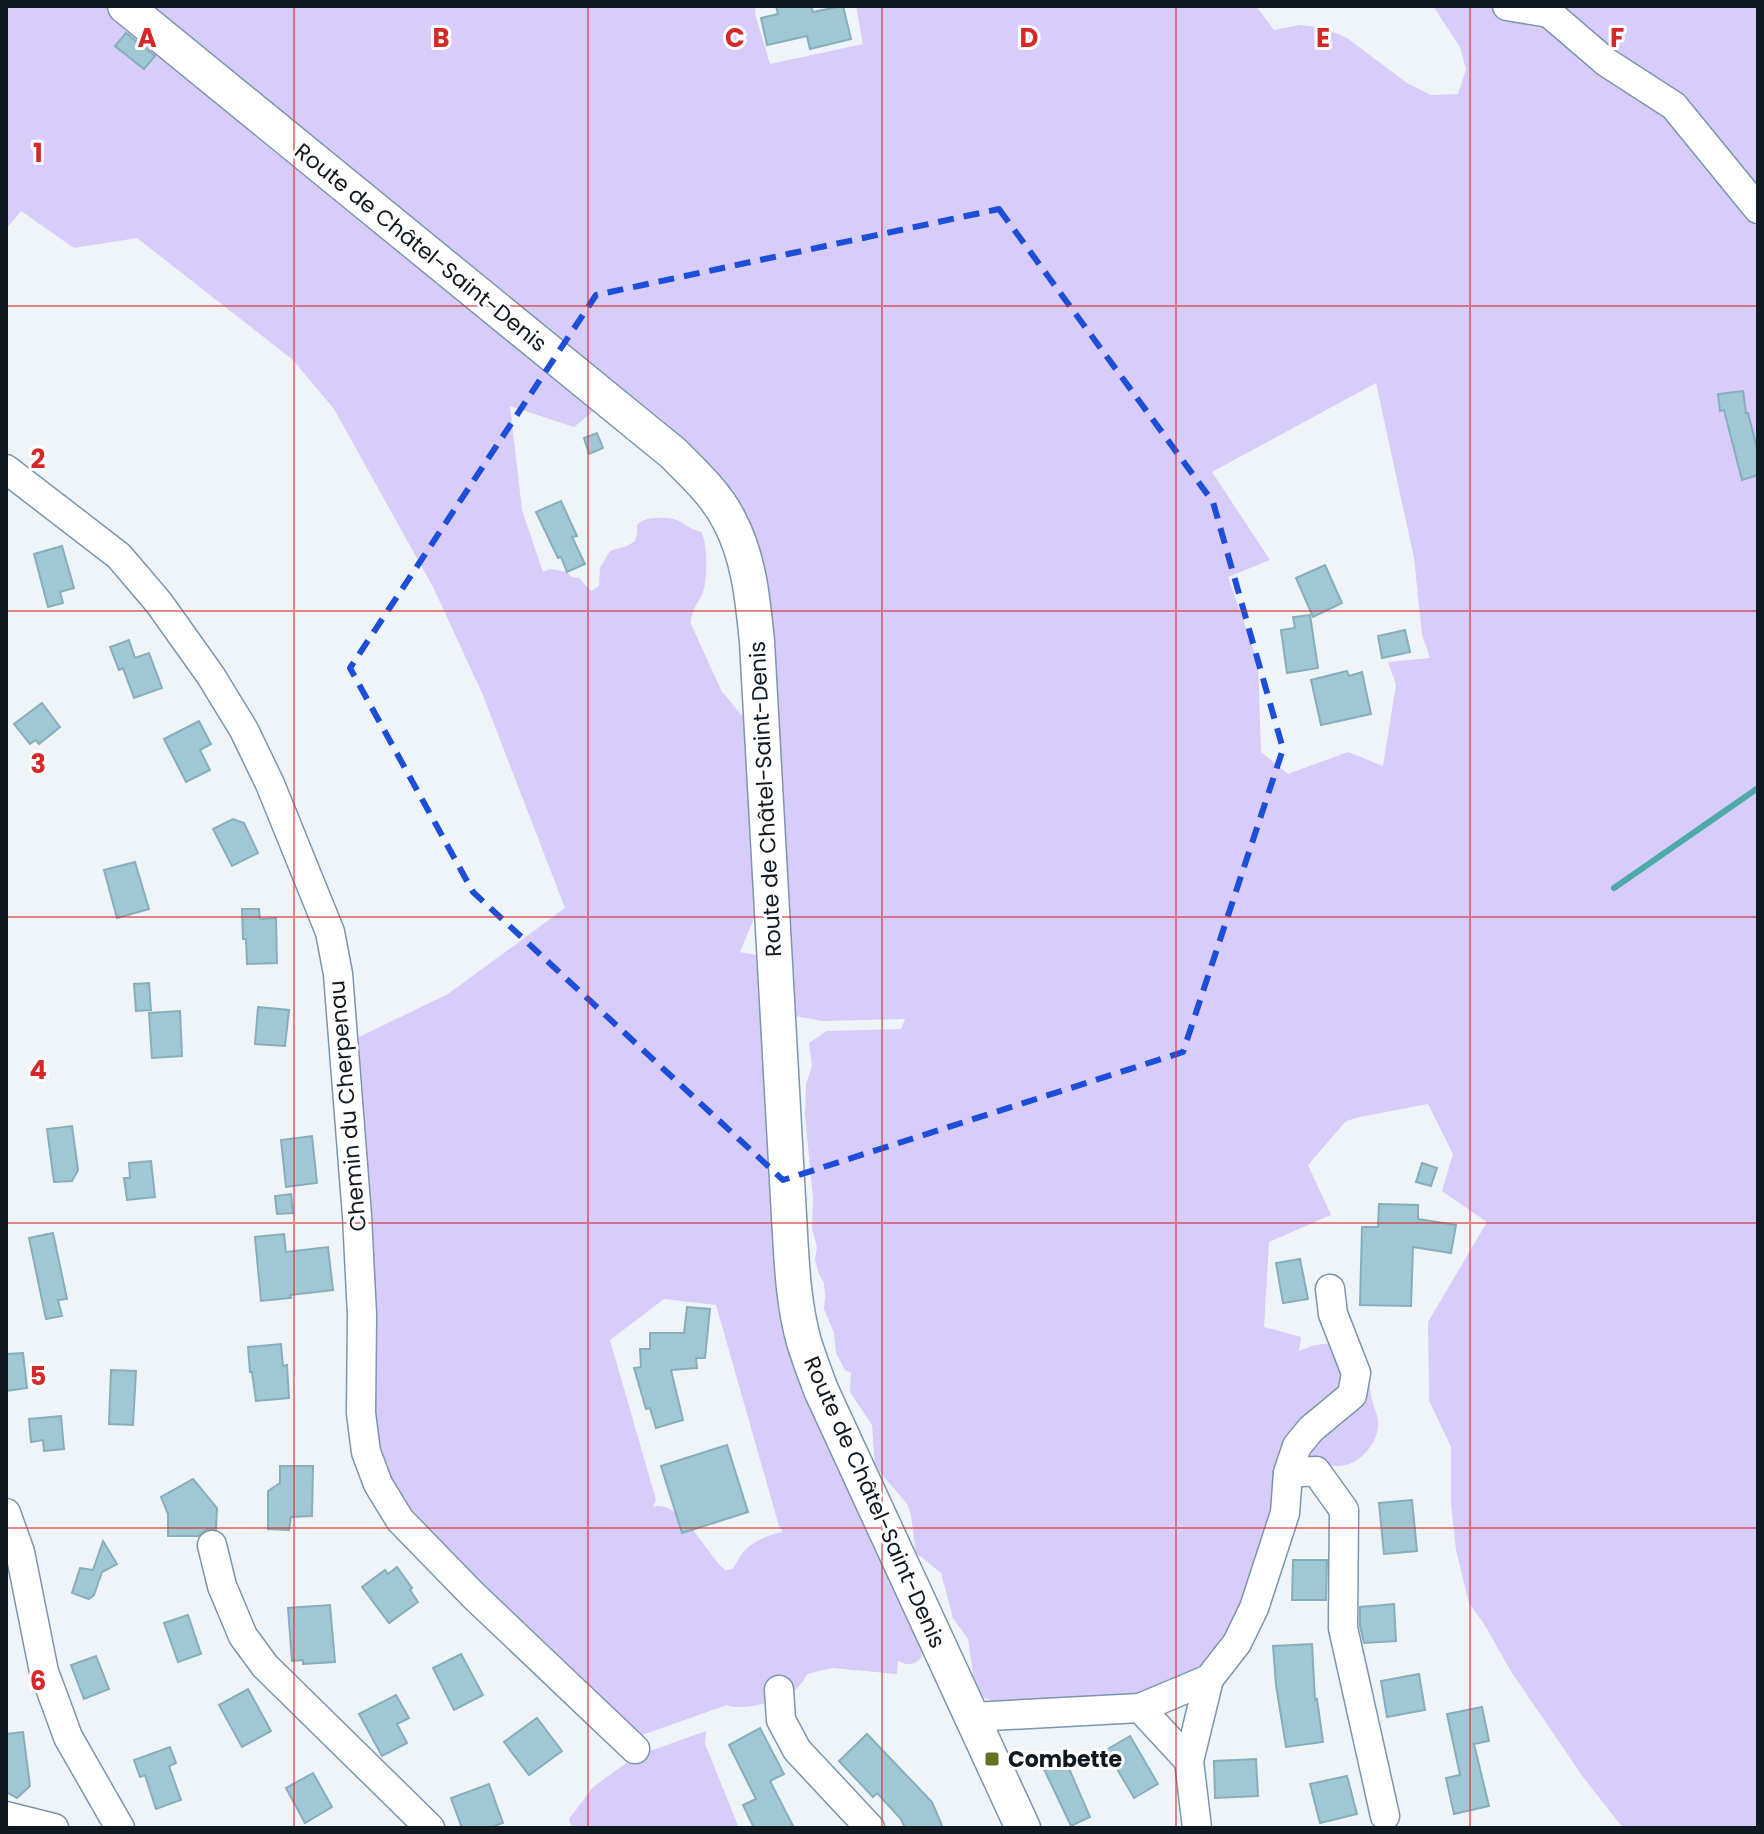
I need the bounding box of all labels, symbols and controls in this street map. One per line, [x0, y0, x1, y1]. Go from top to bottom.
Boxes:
text: A [137, 20, 157, 56]
text: B [432, 20, 450, 56]
text: C [725, 20, 745, 56]
text: D [1020, 20, 1039, 56]
text: E [1316, 20, 1330, 56]
text: F [1610, 20, 1624, 56]
text: 1 [33, 135, 43, 171]
street label: Route de Châtel-Saint-Denis [288, 136, 553, 359]
text: 2 [31, 441, 46, 477]
street label: Route de Châtel-Saint-Denis [742, 640, 789, 958]
text: 3 [30, 746, 46, 782]
street label: Chemin du Cherpenau [321, 979, 374, 1233]
text: 4 [29, 1052, 47, 1088]
street label: Route de Châtel-Saint-Denis [796, 1351, 953, 1653]
text: 5 [30, 1358, 46, 1394]
text: 6 [30, 1663, 46, 1699]
place label: Combette [1008, 1744, 1122, 1775]
marker: Combette [983, 1750, 1001, 1768]

